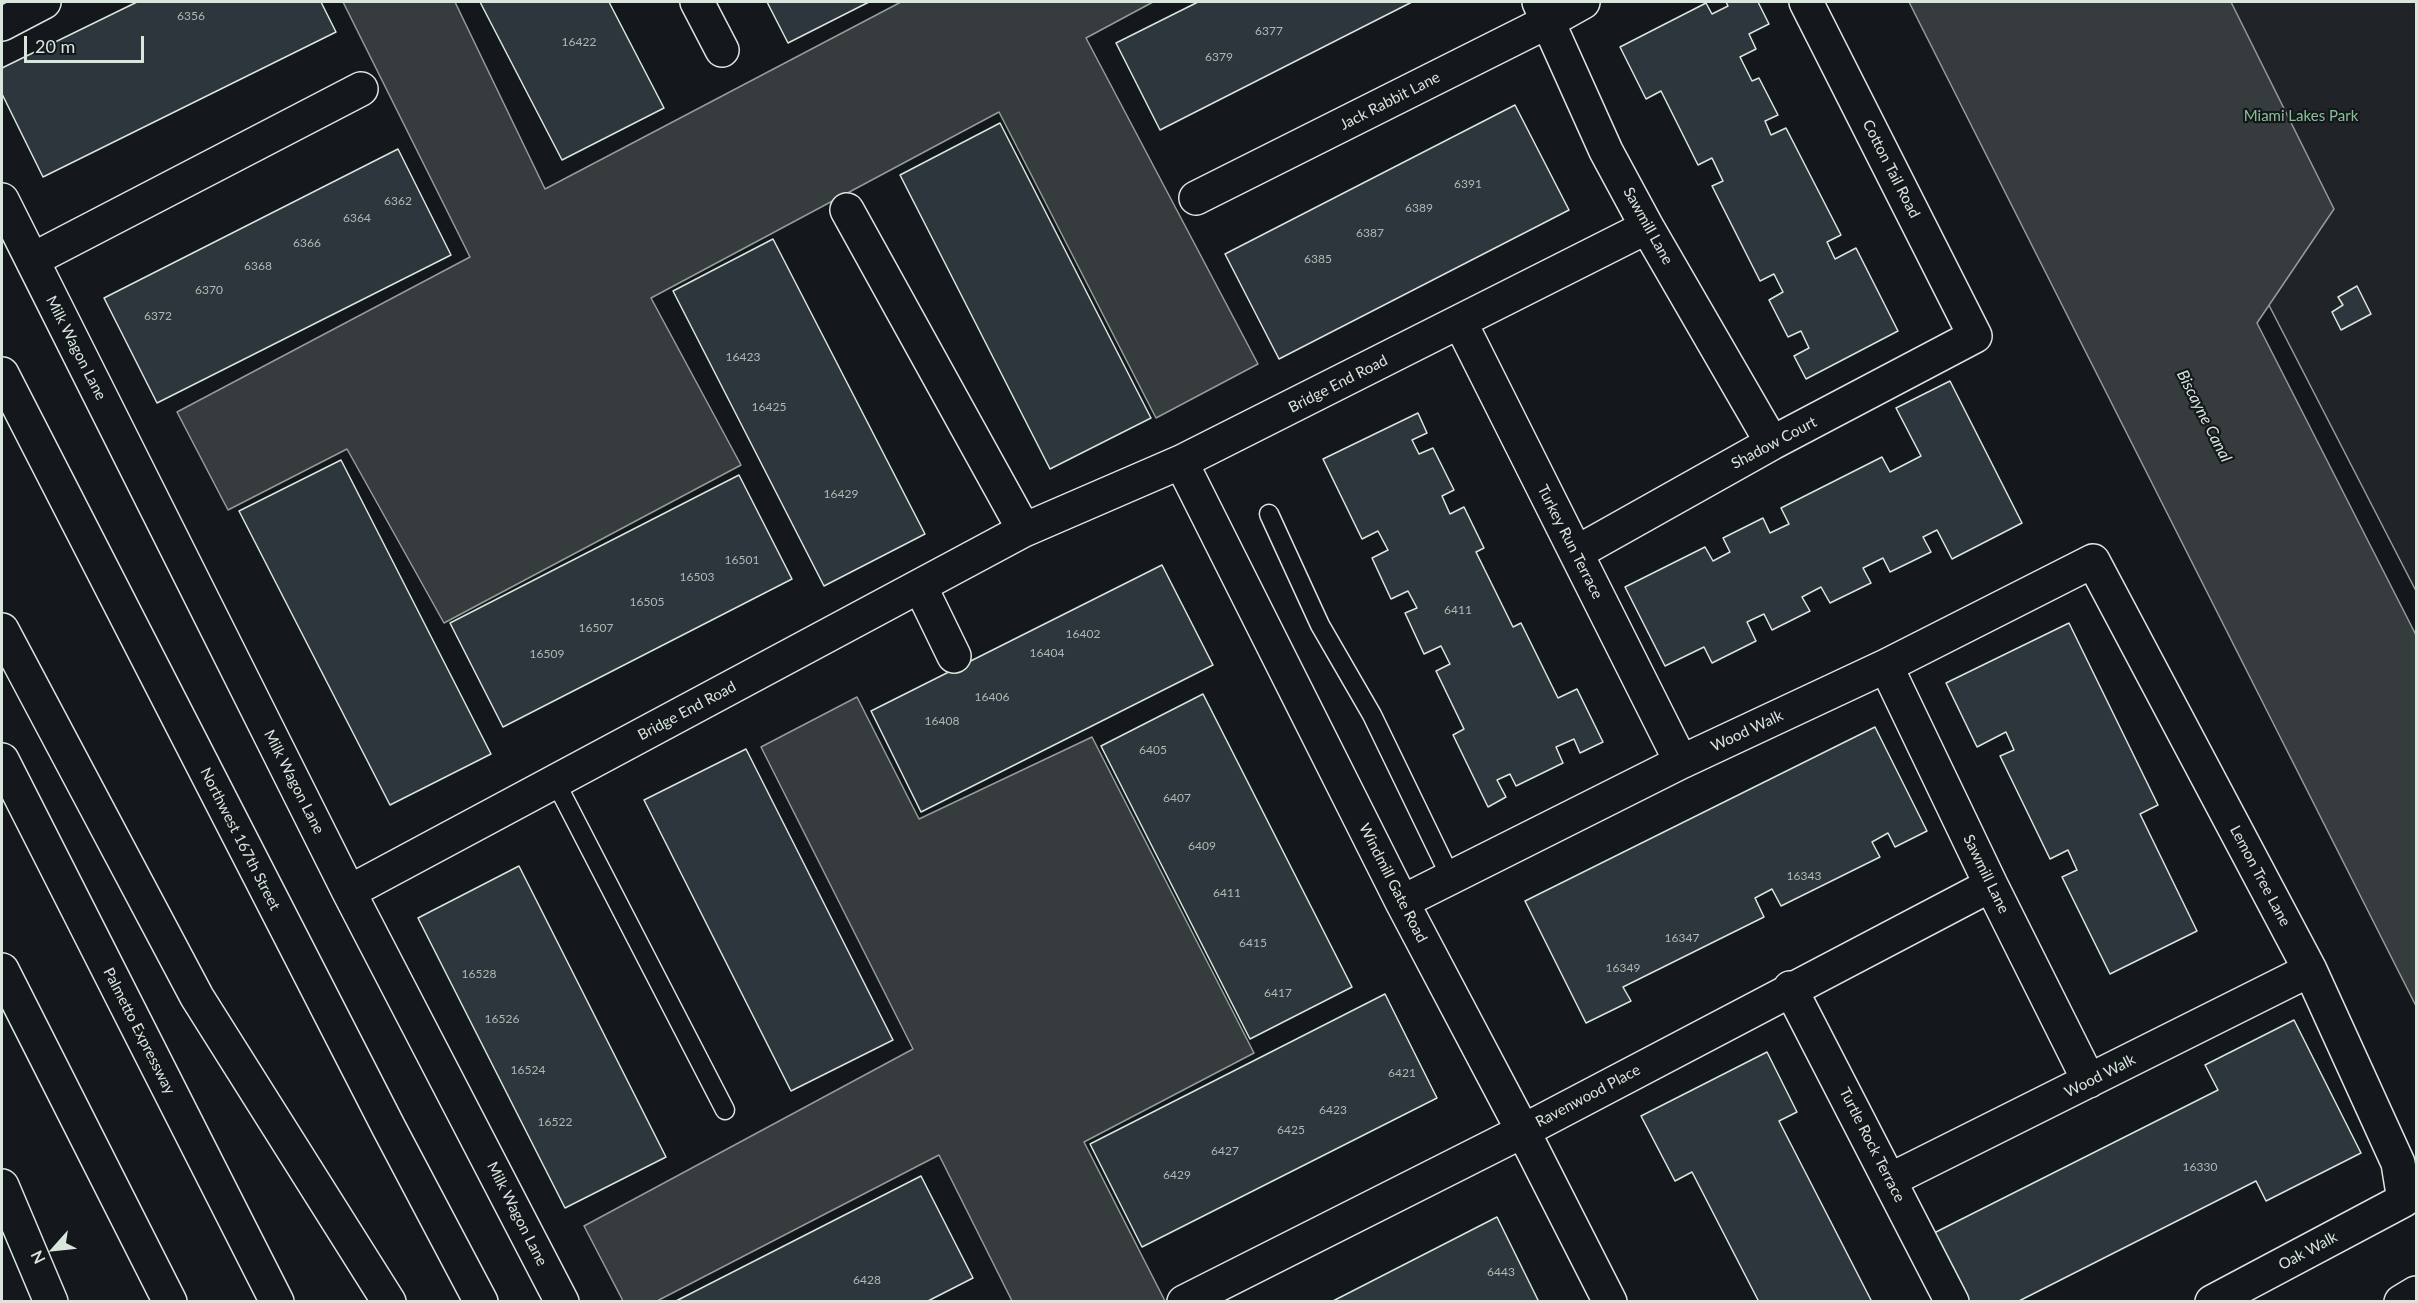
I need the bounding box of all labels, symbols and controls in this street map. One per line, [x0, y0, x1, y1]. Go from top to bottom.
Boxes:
house number: 6356 [177, 9, 205, 23]
scale bar [27, 24, 147, 62]
house number: 6377 [1255, 24, 1283, 38]
text: 20 m [35, 35, 75, 57]
house number: 16422 [562, 35, 596, 49]
house number: 6379 [1205, 50, 1233, 64]
street label: Jack Rabbit Lane [1337, 68, 1443, 134]
park label: Miami Lakes Park [2244, 107, 2358, 125]
street label: Cotton Tail Road [1858, 117, 1924, 221]
house number: 6391 [1454, 177, 1482, 191]
street label: Sawmill Lane [1619, 184, 1677, 268]
house number: 6362 [384, 194, 412, 208]
house number: 6389 [1405, 201, 1433, 215]
house number: 6364 [343, 211, 371, 225]
house number: 6387 [1356, 226, 1384, 240]
house number: 6366 [293, 236, 321, 250]
house number: 6385 [1304, 252, 1332, 266]
house number: 6368 [244, 259, 272, 273]
house number: 6370 [195, 283, 223, 297]
street label: Milk Wagon Lane [42, 293, 110, 403]
house number: 6372 [144, 309, 172, 323]
house number: 16423 [726, 350, 760, 364]
street label: Bridge End Road [1285, 351, 1391, 417]
water label: Biscayne Canal [2173, 367, 2235, 465]
house number: 16425 [752, 400, 786, 414]
street label: Shadow Court [1728, 413, 1820, 473]
street label: Turkey Run Terrace [1534, 482, 1606, 602]
house number: 16429 [824, 487, 858, 501]
house number: 16501 [725, 553, 759, 567]
house number: 16503 [680, 570, 714, 584]
house number: 16505 [630, 595, 664, 609]
house number: 6411 [1444, 603, 1472, 617]
house number: 16507 [579, 621, 613, 635]
house number: 16402 [1066, 627, 1100, 641]
house number: 16404 [1030, 646, 1064, 660]
house number: 16509 [530, 647, 564, 661]
street label: Bridge End Road [635, 678, 739, 744]
house number: 16406 [975, 690, 1009, 704]
street label: Wood Walk [1708, 707, 1786, 755]
house number: 16408 [925, 714, 959, 728]
street label: Milk Wagon Lane [260, 727, 328, 837]
house number: 6405 [1139, 743, 1167, 757]
street label: Northwest 167th Street [196, 765, 284, 913]
house number: 6407 [1163, 791, 1191, 805]
street label: Windmill Gate Road [1355, 820, 1431, 946]
street label: Lemon Tree Lane [2226, 822, 2294, 930]
street label: Sawmill Lane [1959, 832, 2013, 916]
house number: 6409 [1188, 839, 1216, 853]
house number: 16343 [1787, 869, 1821, 883]
house number: 6411 [1213, 886, 1241, 900]
house number: 16347 [1665, 931, 1699, 945]
house number: 6415 [1239, 936, 1267, 950]
house number: 16349 [1606, 961, 1640, 975]
street label: Palmetto Expressway [99, 965, 179, 1097]
house number: 16528 [462, 967, 496, 981]
house number: 6417 [1264, 986, 1292, 1000]
house number: 16526 [485, 1012, 519, 1026]
street label: Wood Walk [2062, 1050, 2138, 1102]
street label: Ravenwood Place [1532, 1061, 1644, 1131]
house number: 16524 [511, 1063, 545, 1077]
house number: 6421 [1388, 1066, 1416, 1080]
street label: Turtle Rock Terrace [1835, 1085, 1909, 1205]
house number: 6423 [1319, 1103, 1347, 1117]
house number: 16522 [538, 1115, 572, 1129]
house number: 6425 [1277, 1123, 1305, 1137]
house number: 6427 [1211, 1144, 1239, 1158]
street label: Milk Wagon Lane [483, 1159, 551, 1269]
house number: 16330 [2183, 1160, 2217, 1174]
house number: 6429 [1163, 1168, 1191, 1182]
north arrow [24, 1219, 84, 1279]
street label: Oak Walk [2276, 1228, 2340, 1274]
text: N [26, 1248, 49, 1267]
house number: 6443 [1487, 1265, 1515, 1279]
house number: 6428 [853, 1273, 881, 1287]

